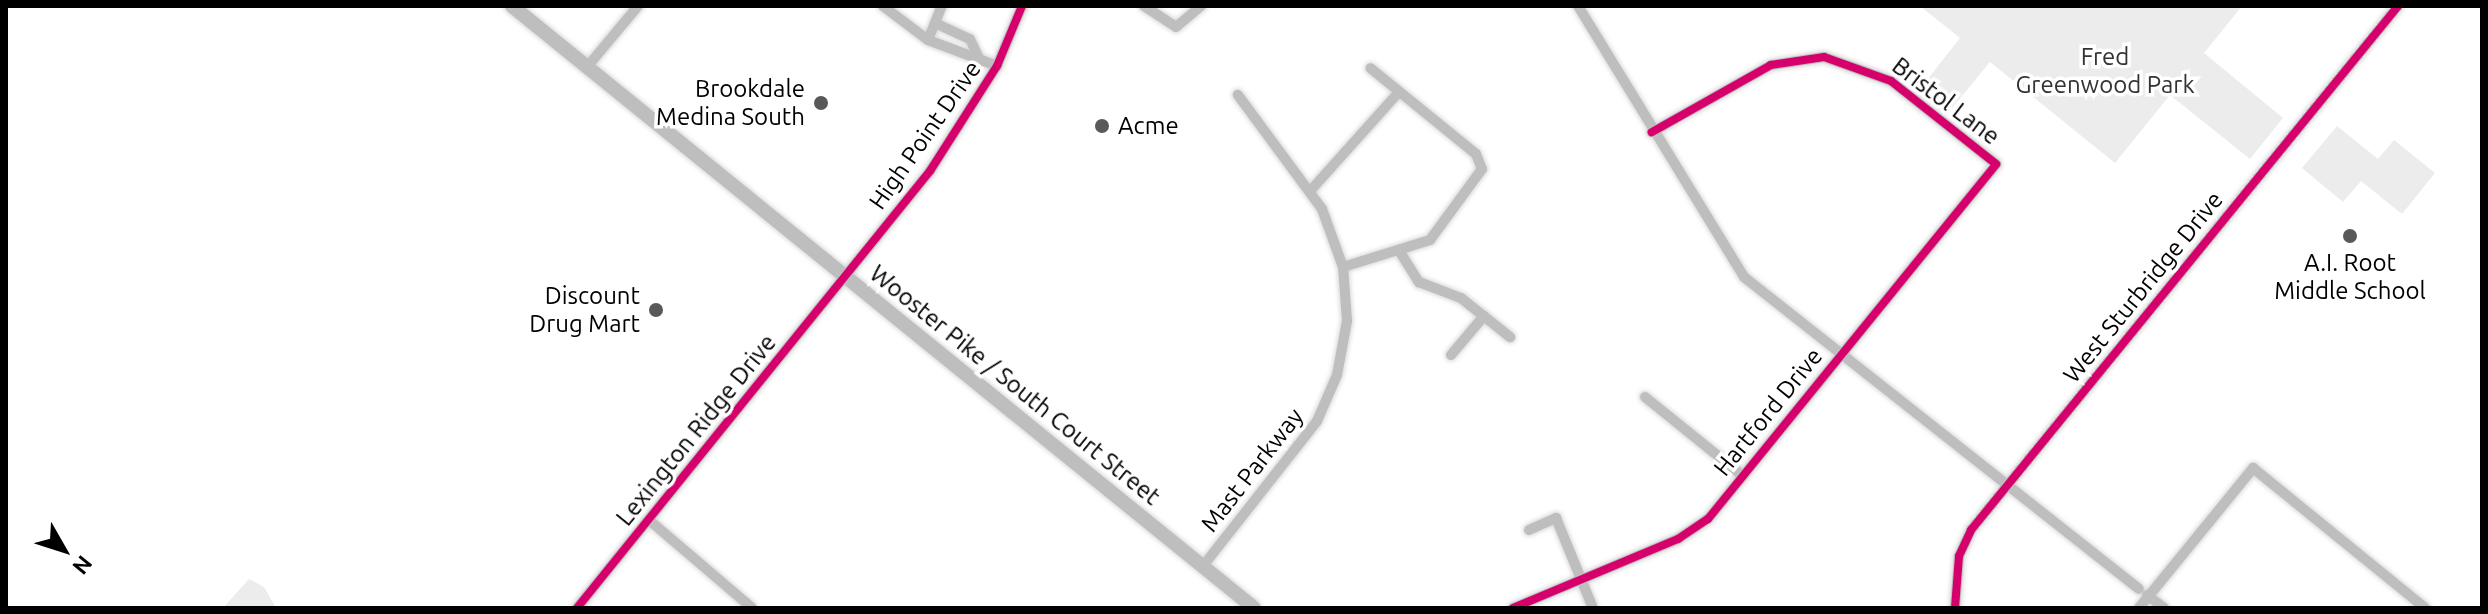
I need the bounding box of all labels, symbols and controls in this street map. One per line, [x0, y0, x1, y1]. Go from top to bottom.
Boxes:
park label: Fred Greenwood Park [2015, 43, 2195, 99]
street label: Bristol Lane [1886, 51, 2006, 151]
street label: High Point Drive [863, 55, 987, 215]
place label: Brookdale Medina South [656, 75, 805, 131]
marker: Brookdale Medina South [812, 94, 830, 112]
place label: Acme [1118, 112, 1179, 140]
marker: Acme [1093, 117, 1111, 135]
street label: West Sturbridge Drive [2057, 186, 2229, 388]
marker: A.I. Root Middle School [2341, 227, 2359, 245]
place label: A.I. Root Middle School [2274, 249, 2426, 305]
street label: Wooster Pike / South Court Street [864, 259, 1166, 511]
place label: Discount Drug Mart [529, 282, 640, 338]
marker: Discount Drug Mart [647, 301, 665, 319]
street label: Lexington Ridge Drive [610, 329, 782, 531]
street label: Hartford Drive [1708, 342, 1828, 482]
street label: Mast Parkway [1195, 403, 1309, 537]
north arrow [24, 510, 104, 590]
text: N [68, 551, 98, 580]

